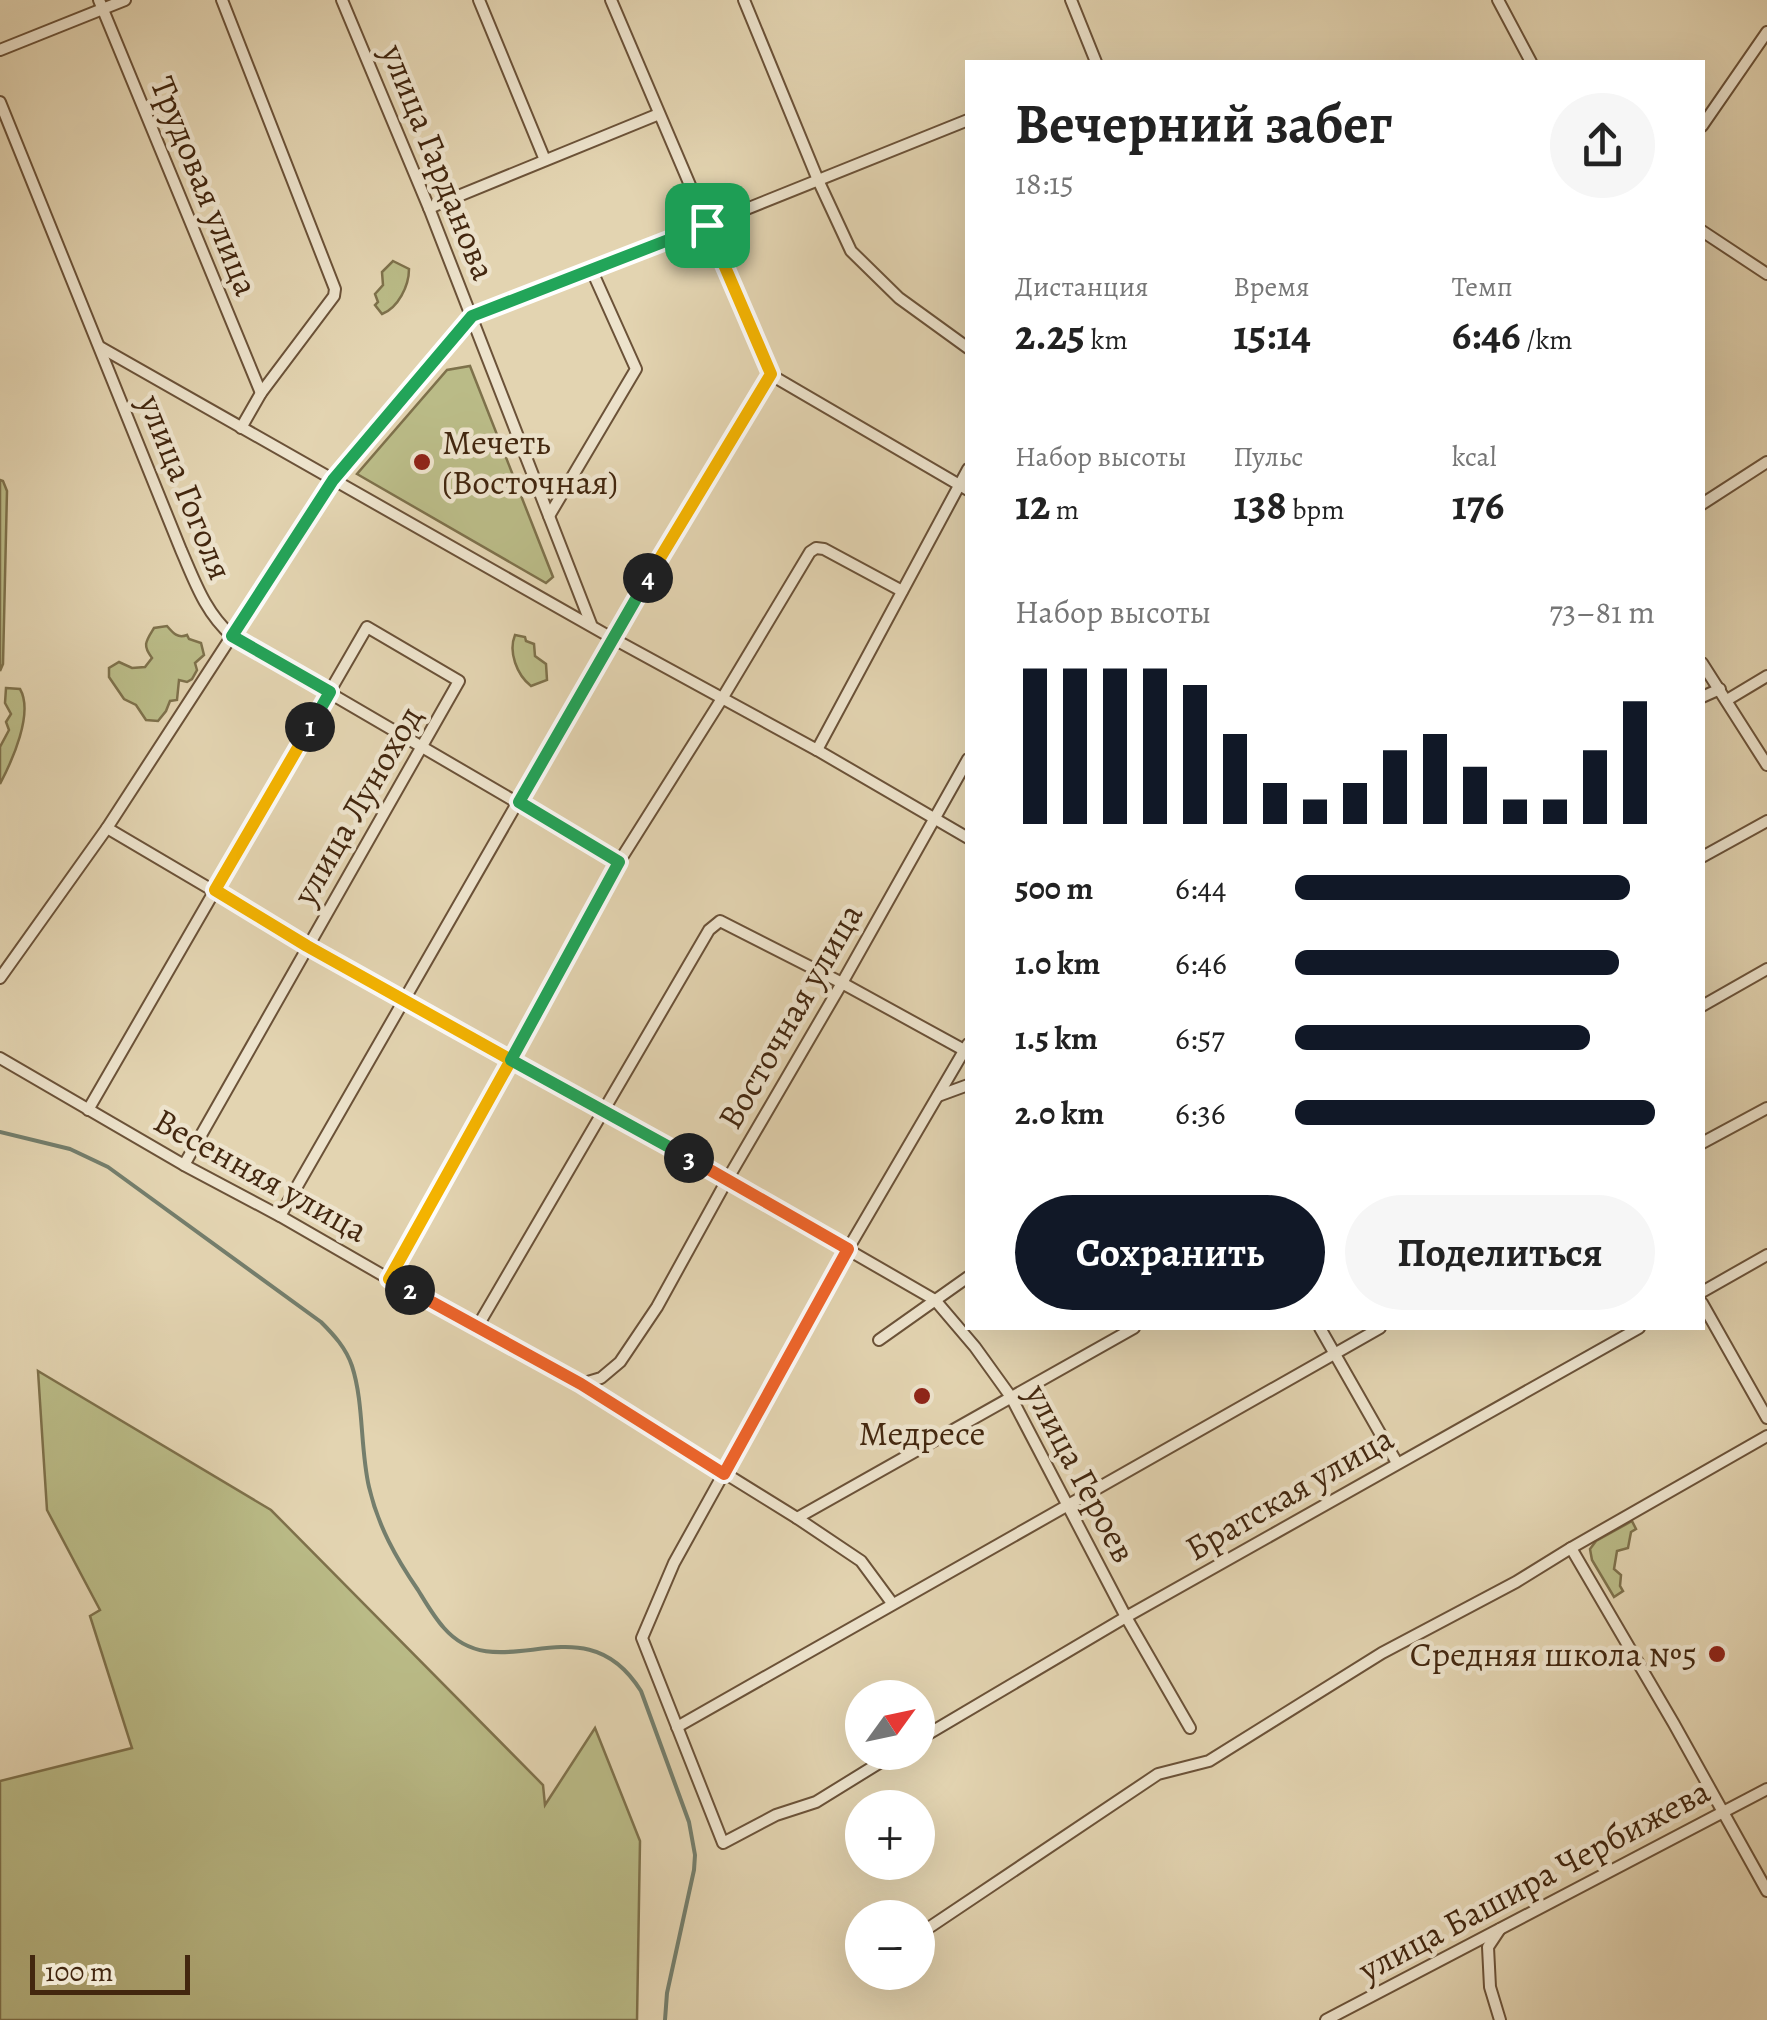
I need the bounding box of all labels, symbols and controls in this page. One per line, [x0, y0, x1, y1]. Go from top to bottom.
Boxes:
street label: улица Гарданова [370, 36, 508, 287]
street label: Трудовая улица [139, 69, 271, 303]
text: Вечерний забег [1015, 86, 1393, 161]
button: share [1550, 93, 1655, 198]
text: 18:15 [1015, 161, 1074, 205]
pin [665, 183, 750, 268]
icon: arrive [680, 198, 735, 253]
text: Дистанция [1015, 268, 1149, 306]
text: Время [1233, 268, 1310, 306]
text: Темп [1452, 268, 1513, 306]
text: 2.25 [1015, 306, 1085, 363]
text: 15:14 [1233, 306, 1311, 363]
text: 6:46 [1452, 306, 1521, 363]
text: km [1085, 321, 1128, 359]
text: /km [1521, 321, 1573, 359]
street label: улица Гоголя [127, 386, 245, 587]
place label: Мечеть (Восточная) [442, 418, 618, 506]
text: Набор высоты [1015, 438, 1187, 476]
text: Пульс [1233, 438, 1303, 476]
text: kcal [1452, 438, 1497, 476]
marker: Мечеть (Восточная) [411, 451, 433, 473]
text: 12 [1015, 476, 1050, 533]
text: 138 [1233, 476, 1287, 533]
text: 176 [1452, 476, 1504, 533]
text: m [1050, 491, 1079, 529]
text: bpm [1287, 491, 1344, 529]
pin: 4 [623, 553, 673, 603]
text: 4 [641, 559, 655, 597]
text: Набор высоты [1015, 590, 1211, 634]
text: 73–81 m [1549, 590, 1655, 634]
street label: улица Луноход [280, 697, 433, 914]
pin: 1 [285, 702, 335, 752]
text: 1 [305, 708, 315, 746]
text: 500 m [1015, 866, 1093, 910]
text: 6:44 [1175, 866, 1226, 910]
street label: Восточная улица [706, 894, 874, 1138]
text: 1.0 km [1015, 941, 1100, 985]
text: 6:46 [1175, 941, 1227, 985]
text: 1.5 km [1015, 1016, 1098, 1060]
text: 6:57 [1175, 1016, 1225, 1060]
text: 2.0 km [1015, 1091, 1104, 1135]
text: 6:36 [1175, 1091, 1226, 1135]
street label: Весенняя улица [145, 1096, 377, 1254]
pin: 3 [664, 1133, 714, 1183]
text: 3 [683, 1139, 695, 1177]
button: Сохранить [1015, 1195, 1325, 1310]
button: Поделиться [1345, 1195, 1655, 1310]
pin: 2 [385, 1265, 435, 1315]
text: 2 [403, 1271, 417, 1309]
street label: улица Героев [1013, 1374, 1148, 1571]
marker: Медресе [911, 1385, 933, 1407]
place label: Медресе [858, 1409, 986, 1457]
street label: Братская улица [1176, 1414, 1402, 1572]
place label: Средняя школа №5 [1410, 1630, 1697, 1678]
marker: Средняя школа №5 [1706, 1643, 1728, 1665]
north arrow [845, 1680, 935, 1770]
map controls [845, 1680, 935, 1990]
street label: улица Башира Чербижева [1349, 1767, 1718, 1994]
button: + [845, 1790, 935, 1880]
button: − [845, 1900, 935, 1990]
scale bar [30, 1950, 190, 1994]
text: 100 m [45, 1953, 113, 1991]

